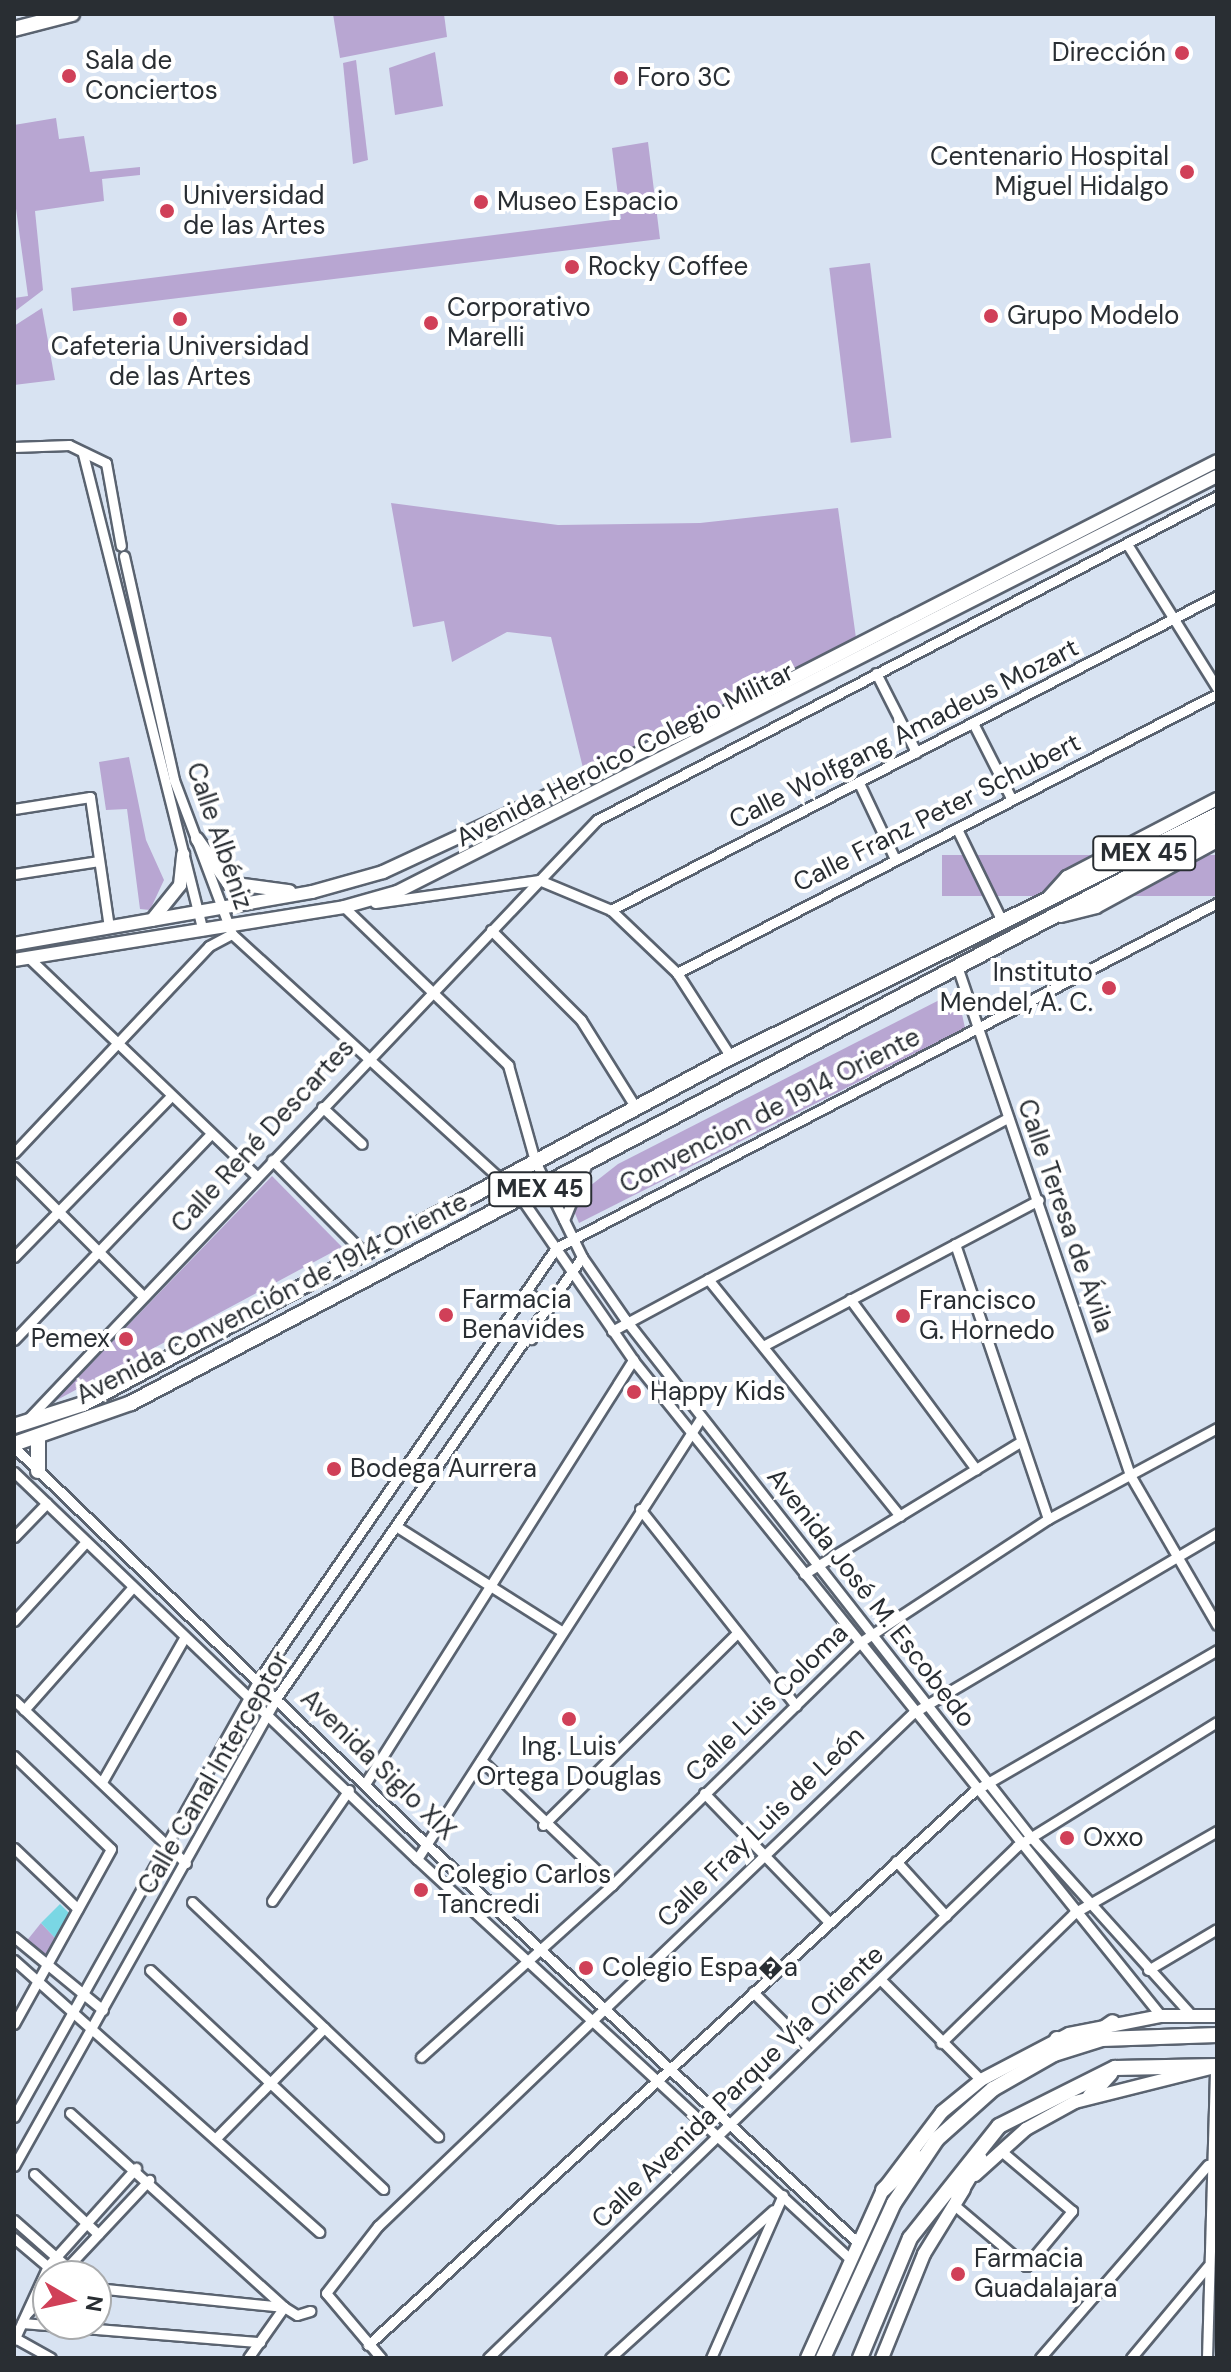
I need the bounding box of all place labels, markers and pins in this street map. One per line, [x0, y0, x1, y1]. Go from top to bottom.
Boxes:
place label: Dirección [1052, 37, 1166, 69]
marker: Dirección [1173, 44, 1191, 62]
place label: Sala de Conciertos [85, 45, 218, 106]
place label: Foro 3C [637, 62, 731, 94]
marker: Sala de Conciertos [60, 67, 78, 85]
marker: Foro 3C [612, 69, 630, 87]
place label: Centenario Hospital Miguel Hidalgo [930, 141, 1169, 202]
marker: Centenario Hospital Miguel Hidalgo [1176, 161, 1198, 183]
place label: Universidad de las Artes [183, 180, 325, 242]
place label: Museo Espacio [497, 186, 679, 218]
marker: Museo Espacio [472, 193, 490, 211]
marker: Universidad de las Artes [158, 202, 176, 220]
place label: Rocky Coffee [588, 251, 748, 283]
marker: Rocky Coffee [563, 258, 581, 276]
place label: Corporativo Marelli [447, 292, 591, 354]
place label: Grupo Modelo [1007, 300, 1179, 332]
marker: Grupo Modelo [982, 307, 1000, 325]
marker: Cafeteria Universidad de las Artes [171, 310, 189, 328]
marker: Corporativo Marelli [422, 314, 440, 332]
place label: Cafeteria Universidad de las Artes [51, 331, 309, 392]
place label: Instituto Mendel, A. C. [940, 957, 1093, 1018]
marker: Instituto Mendel, A. C. [1100, 979, 1118, 997]
place label: Farmacia Benavides [462, 1284, 585, 1346]
place label: Francisco G. Hornedo [919, 1285, 1055, 1346]
marker: Farmacia Benavides [437, 1306, 455, 1324]
marker: Francisco G. Hornedo [894, 1307, 912, 1325]
place label: Pemex [31, 1323, 110, 1355]
marker: Pemex [117, 1330, 135, 1348]
place label: Happy Kids [650, 1376, 786, 1408]
marker: Happy Kids [625, 1383, 643, 1401]
place label: Bodega Aurrera [350, 1453, 537, 1485]
marker: Bodega Aurrera [325, 1460, 343, 1478]
marker: Ing. Luis Ortega Douglas [560, 1710, 578, 1728]
place label: Ing. Luis Ortega Douglas [476, 1731, 662, 1792]
place label: Oxxo [1083, 1822, 1144, 1854]
marker: Oxxo [1058, 1829, 1076, 1847]
place label: Colegio Carlos Tancredi [437, 1859, 611, 1920]
marker: Colegio Carlos Tancredi [412, 1881, 430, 1899]
place label: Colegio Espa�a [602, 1952, 798, 1984]
marker: Colegio Espa�a [577, 1959, 595, 1977]
place label: Farmacia Guadalajara [974, 2243, 1117, 2304]
marker: Farmacia Guadalajara [949, 2265, 967, 2283]

